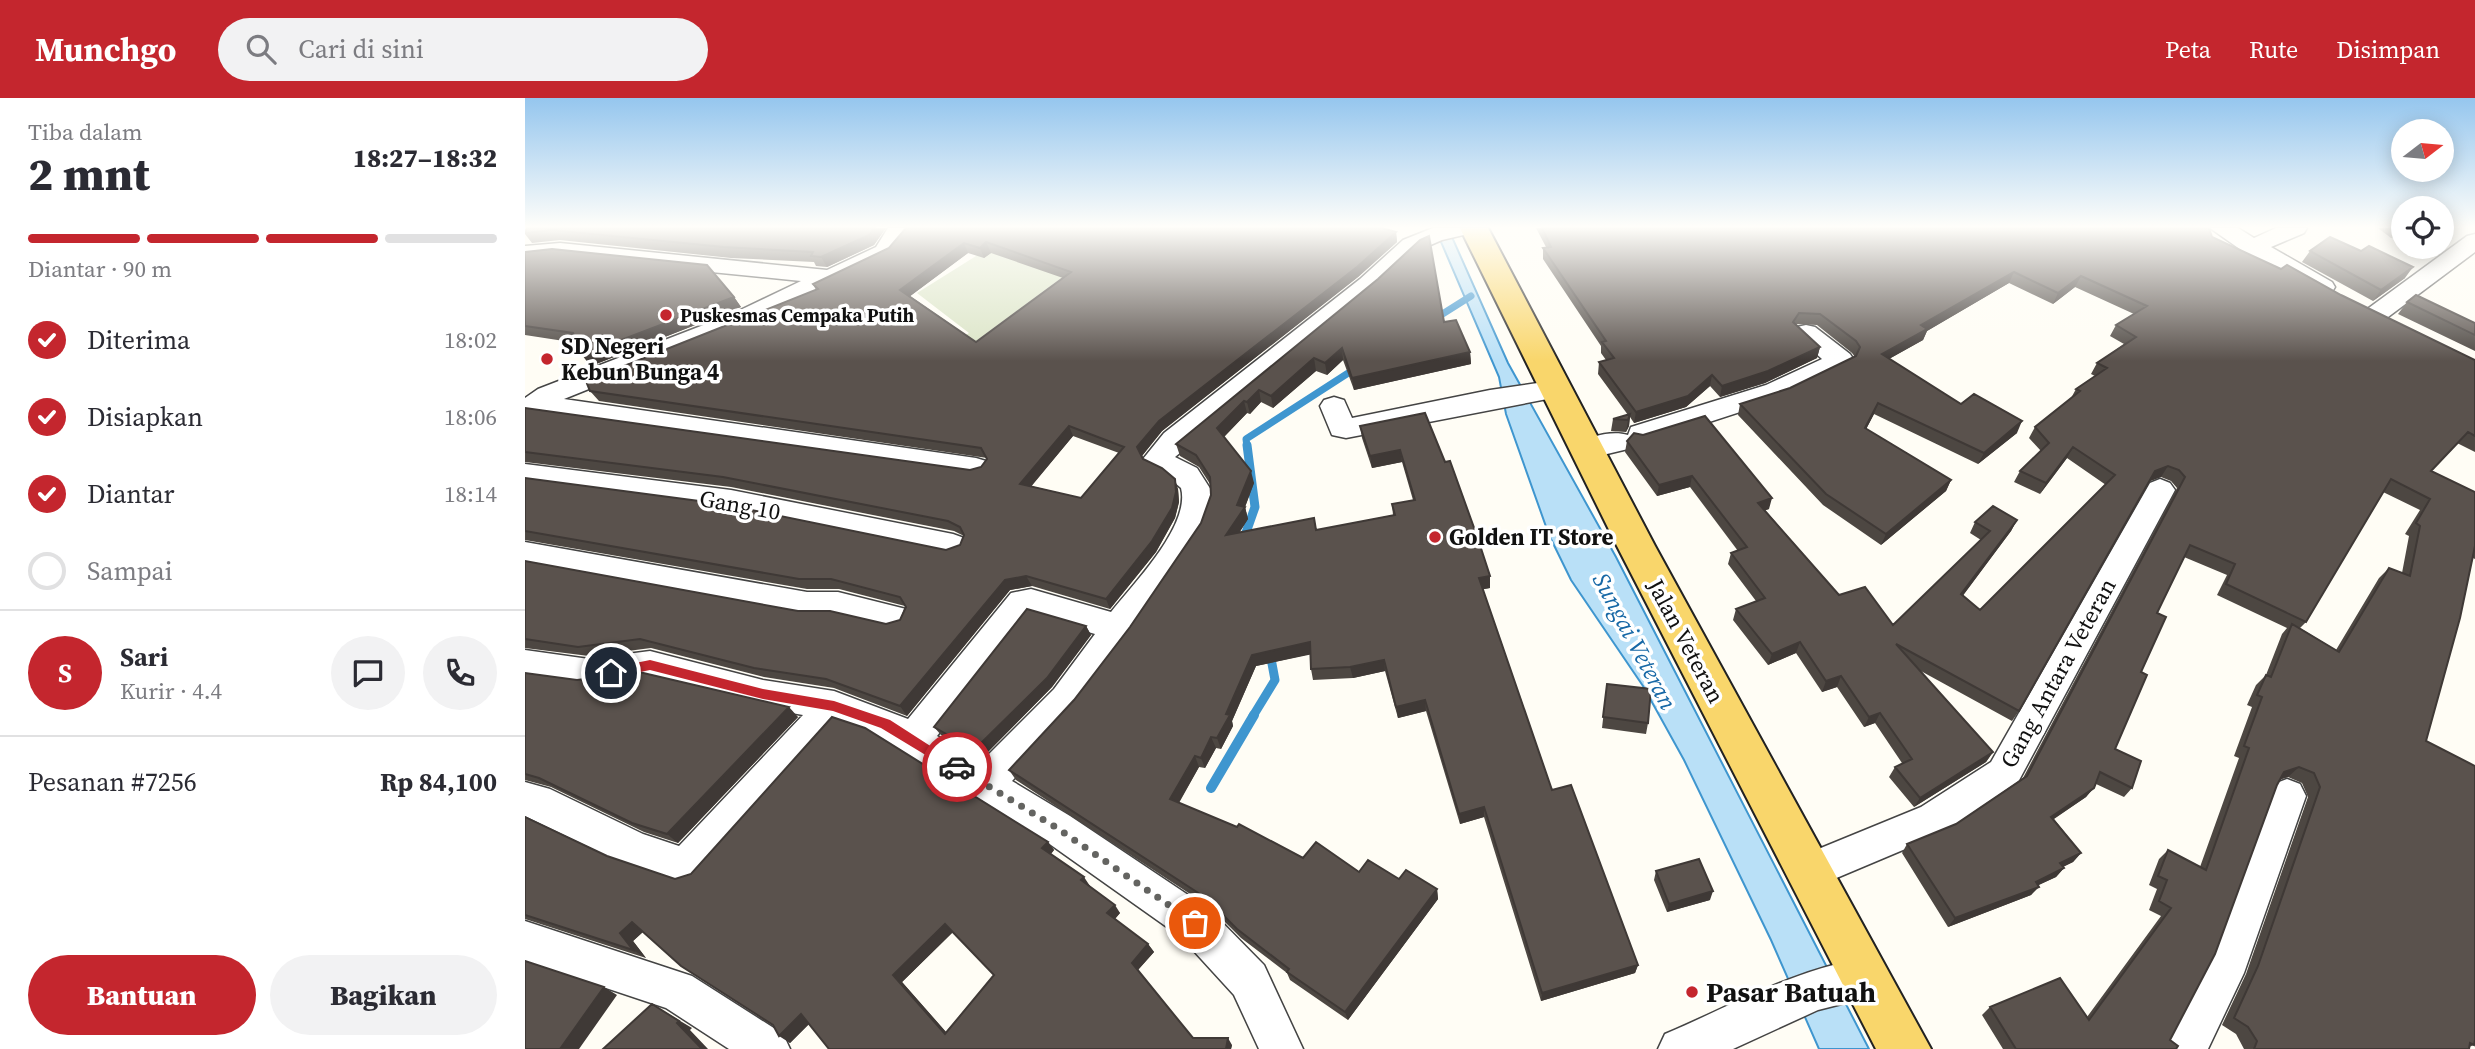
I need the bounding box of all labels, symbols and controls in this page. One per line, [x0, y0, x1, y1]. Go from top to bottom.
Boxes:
search box [218, 18, 708, 81]
text: Munchgo [35, 27, 176, 72]
icon: search [242, 30, 280, 68]
text: Cari di sini [298, 31, 424, 67]
text: Peta [2165, 33, 2211, 66]
text: Rute [2249, 33, 2298, 66]
text: Disimpan [2336, 33, 2440, 66]
text: Tiba dalam [28, 116, 143, 148]
north arrow [2391, 119, 2453, 182]
map controls [2391, 119, 2454, 259]
text: 18:27–18:32 [353, 140, 497, 176]
text: 2 mnt [28, 142, 150, 205]
button: locate [2391, 196, 2454, 259]
text: Diantar · 90 m [28, 253, 172, 285]
place label: Puskesmas Cempaka Putih [680, 302, 915, 328]
marker: Puskesmas Cempaka Putih [658, 307, 674, 323]
icon: check [28, 321, 66, 359]
text: Diterima [87, 322, 190, 358]
text: 18:02 [444, 324, 497, 356]
place label: SD Negeri Kebun Bunga 4 [561, 330, 720, 388]
marker: SD Negeri Kebun Bunga 4 [539, 351, 555, 367]
icon: check [28, 398, 66, 436]
text: Disiapkan [87, 399, 203, 435]
text: 18:06 [444, 401, 497, 433]
icon: check [28, 475, 66, 513]
text: Diantar [87, 476, 175, 512]
text: 18:14 [444, 478, 497, 510]
street label: Gang 10 [697, 482, 783, 528]
place label: Golden IT Store [1449, 521, 1614, 553]
marker: Golden IT Store [1427, 529, 1443, 545]
text: Sampai [87, 553, 173, 589]
water label: Sungai Veteran [1585, 567, 1685, 716]
street label: Jalan Veteran [1639, 572, 1732, 709]
street label: Gang Antara Veteran [1993, 572, 2123, 774]
button: chat [331, 636, 405, 710]
button: phone [423, 636, 497, 710]
text: Sari [120, 639, 168, 675]
pin [581, 643, 641, 703]
icon: home [592, 654, 630, 692]
text: S [58, 655, 72, 691]
text: Kurir · 4.4 [120, 675, 222, 707]
courier [922, 732, 992, 802]
icon: car [938, 748, 976, 786]
text: Pesanan #7256 [28, 764, 197, 800]
text: Rp 84,100 [380, 764, 497, 800]
pin [1165, 893, 1225, 953]
icon: bag [1176, 904, 1214, 942]
button: Bantuan [28, 955, 256, 1035]
button: Bagikan [270, 955, 497, 1035]
place label: Pasar Batuah [1706, 973, 1876, 1011]
marker: Pasar Batuah [1684, 984, 1700, 1000]

